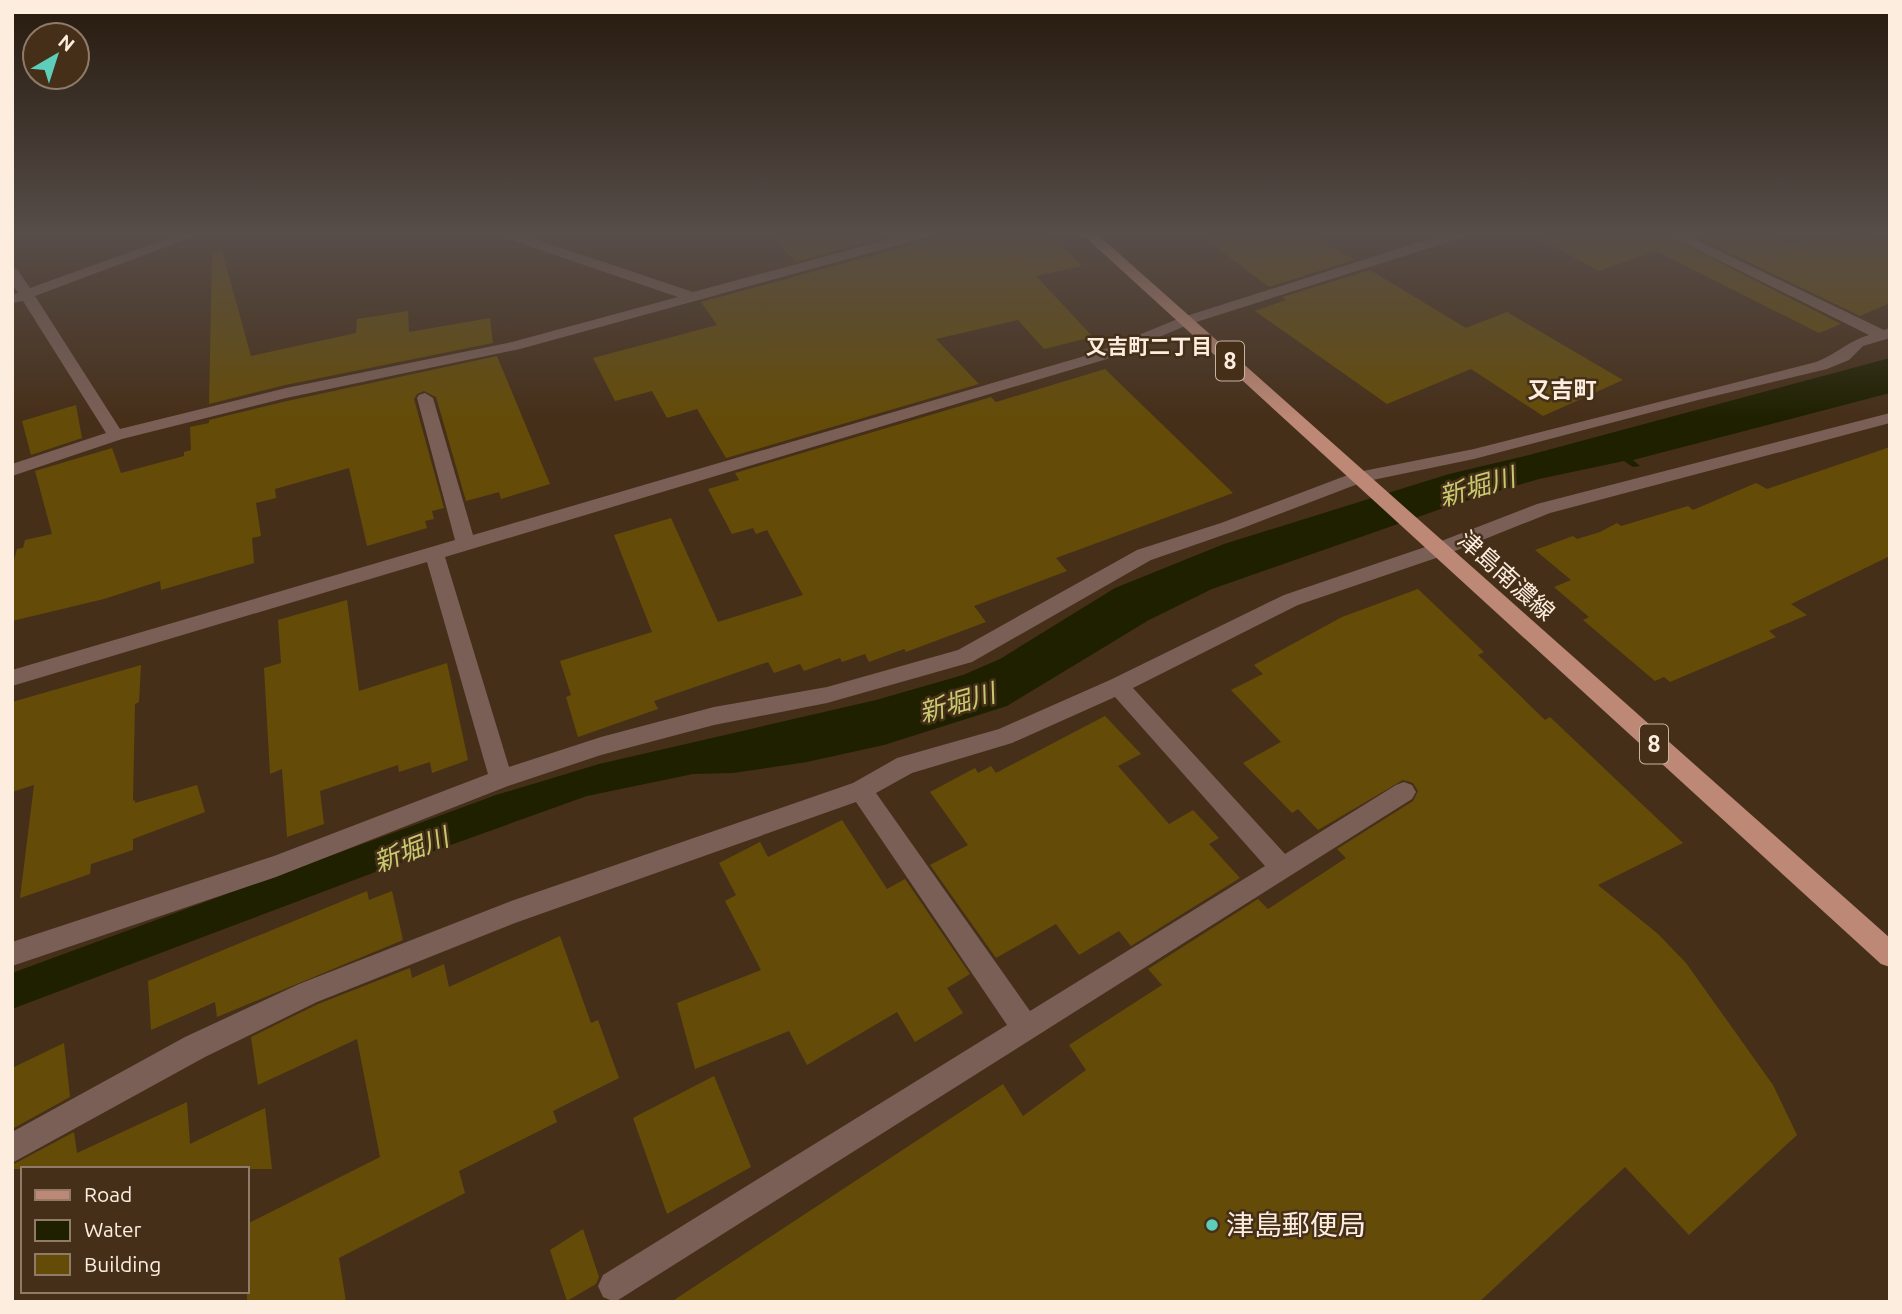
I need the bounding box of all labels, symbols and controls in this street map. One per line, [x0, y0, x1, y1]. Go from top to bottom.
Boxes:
north arrow [21, 21, 91, 91]
text: N [54, 30, 79, 56]
district label: 又吉町二丁目 [1086, 334, 1212, 358]
road number: 8 [1216, 342, 1244, 380]
district label: 又吉町 [1528, 377, 1597, 402]
water label: 新堀川 [1435, 461, 1521, 511]
street label: 津島南濃線 [1453, 525, 1560, 626]
water label: 新堀川 [915, 677, 1001, 727]
road number: 8 [1640, 724, 1668, 764]
water label: 新堀川 [369, 821, 455, 877]
legend [21, 1167, 248, 1293]
text: Road [84, 1182, 132, 1206]
place label: 津島郵便局 [1226, 1209, 1366, 1240]
text: Water [84, 1217, 142, 1241]
marker: 津島郵便局 [1204, 1217, 1220, 1233]
text: Building [84, 1252, 161, 1276]

